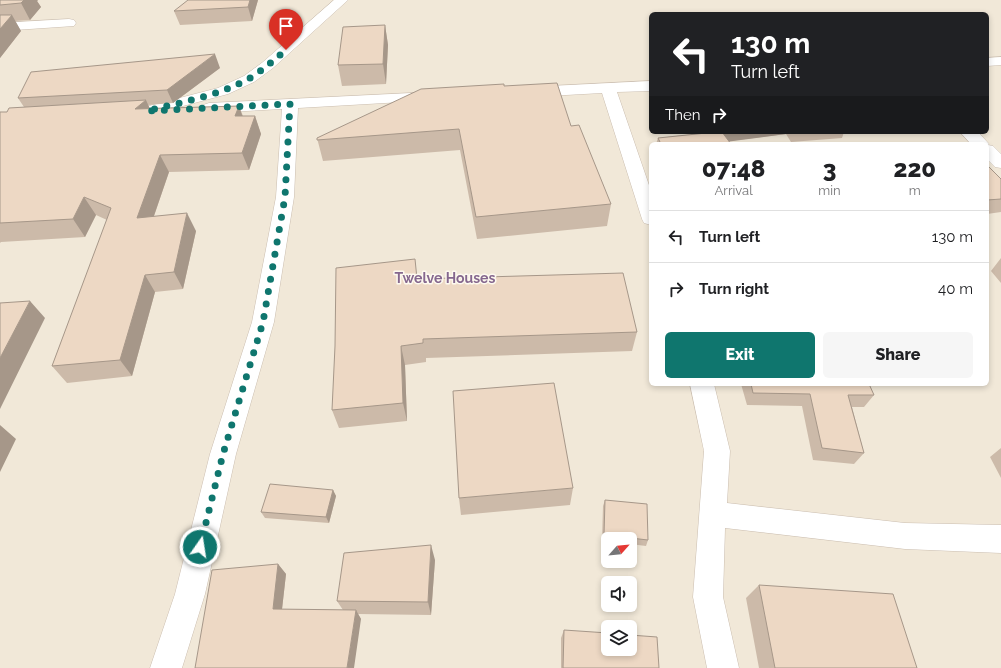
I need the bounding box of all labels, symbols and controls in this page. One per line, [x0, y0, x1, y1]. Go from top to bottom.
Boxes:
pin [269, 9, 303, 50]
icon: arrive [275, 15, 297, 37]
text: 130 m [731, 27, 810, 60]
icon: left [665, 28, 717, 80]
text: Turn left [731, 61, 800, 82]
icon: right [708, 104, 730, 126]
text: Then [665, 106, 700, 124]
text: 07:48 [702, 154, 765, 183]
text: 3 [823, 154, 836, 183]
text: 220 [894, 154, 936, 183]
text: Arrival [715, 183, 753, 198]
text: min [818, 183, 841, 198]
text: m [909, 183, 921, 198]
icon: left [665, 226, 687, 248]
text: Turn left [699, 228, 760, 246]
text: 130 m [932, 228, 973, 246]
district label: Twelve Houses [395, 270, 495, 286]
icon: right [665, 278, 687, 300]
text: Turn right [699, 280, 769, 298]
text: 40 m [938, 280, 973, 298]
button: Exit [665, 332, 815, 378]
button: Share [823, 332, 973, 378]
position arrow [179, 526, 221, 568]
north arrow [601, 532, 637, 568]
map controls [601, 532, 637, 656]
button: sound [601, 576, 637, 612]
button: layers [601, 620, 637, 656]

